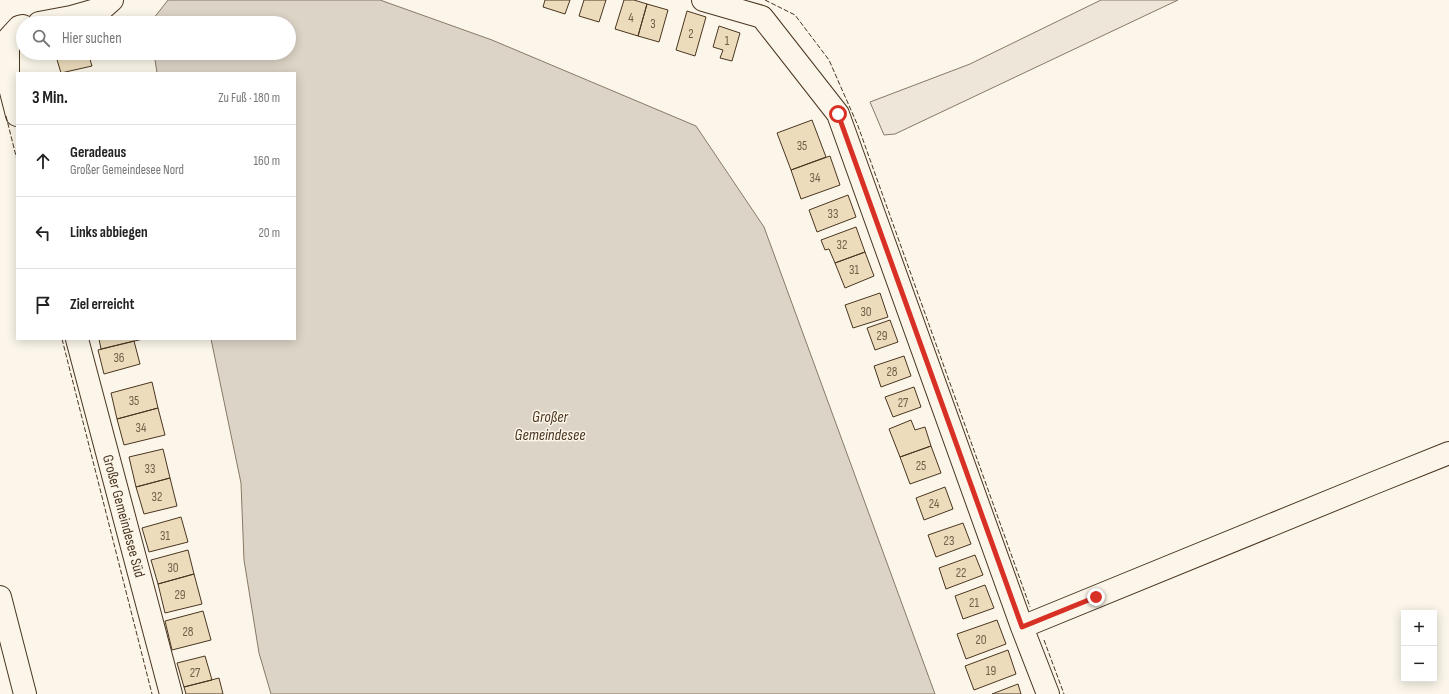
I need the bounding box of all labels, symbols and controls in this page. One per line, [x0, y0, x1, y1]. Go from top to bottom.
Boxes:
house number: 4 [628, 10, 634, 26]
search box [16, 16, 296, 60]
house number: 3 [650, 16, 656, 32]
house number: 2 [688, 26, 694, 42]
icon: search [30, 27, 52, 49]
text: Hier suchen [62, 29, 122, 48]
house number: 1 [725, 33, 730, 49]
text: 3 Min. [32, 88, 68, 108]
text: Zu Fuß · 180 m [218, 90, 280, 106]
route start [829, 105, 847, 123]
house number: 35 [797, 138, 807, 154]
text: Geradeaus [70, 143, 126, 162]
icon: ahead [32, 150, 54, 172]
text: 160 m [254, 153, 280, 169]
text: Großer Gemeindesee Nord [70, 162, 184, 178]
house number: 34 [810, 170, 821, 186]
house number: 33 [828, 206, 838, 222]
icon: left [32, 222, 54, 244]
text: Links abbiegen [70, 223, 148, 242]
text: 20 m [258, 225, 280, 241]
house number: 32 [837, 237, 847, 253]
house number: 31 [849, 262, 859, 278]
icon: arrive [32, 294, 54, 316]
text: Ziel erreicht [70, 295, 134, 314]
house number: 30 [860, 304, 872, 320]
house number: 29 [876, 328, 888, 344]
house number: 36 [113, 350, 125, 366]
house number: 28 [886, 364, 898, 380]
house number: 35 [129, 393, 139, 409]
house number: 27 [898, 395, 909, 411]
water label: Großer Gemeindesee [515, 408, 585, 445]
house number: 34 [136, 420, 147, 436]
street label: Großer Gemeindesee Süd [98, 453, 149, 580]
house number: 25 [916, 458, 926, 474]
house number: 33 [145, 461, 155, 477]
house number: 32 [152, 489, 162, 505]
house number: 24 [929, 496, 940, 512]
house number: 31 [160, 528, 170, 544]
house number: 23 [944, 533, 954, 549]
house number: 30 [167, 560, 179, 576]
house number: 22 [956, 565, 966, 581]
house number: 29 [174, 587, 186, 603]
route end [1087, 588, 1105, 606]
house number: 21 [969, 595, 979, 611]
map controls [1401, 610, 1437, 682]
button: + [1401, 610, 1437, 646]
house number: 28 [182, 624, 194, 640]
house number: 20 [975, 632, 987, 648]
button: − [1401, 646, 1437, 682]
house number: 19 [986, 663, 996, 679]
house number: 27 [190, 665, 201, 681]

